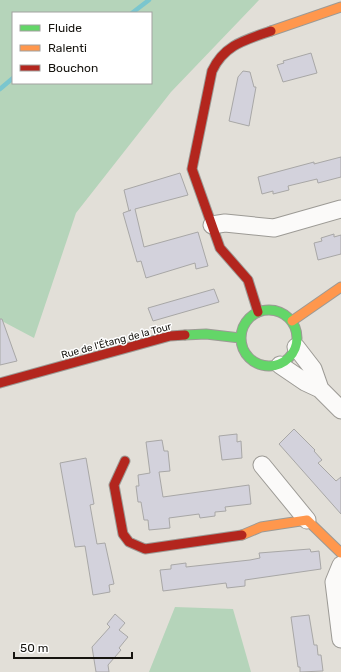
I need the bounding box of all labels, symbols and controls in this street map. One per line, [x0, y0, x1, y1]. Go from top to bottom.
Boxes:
legend [12, 12, 152, 84]
text: Fluide [48, 21, 82, 35]
text: Ralenti [48, 41, 87, 55]
text: Bouchon [48, 61, 98, 75]
street label: Rue de l'Étang de la Tour [60, 320, 173, 361]
scale bar [14, 634, 132, 660]
text: 50 m [20, 641, 48, 655]

